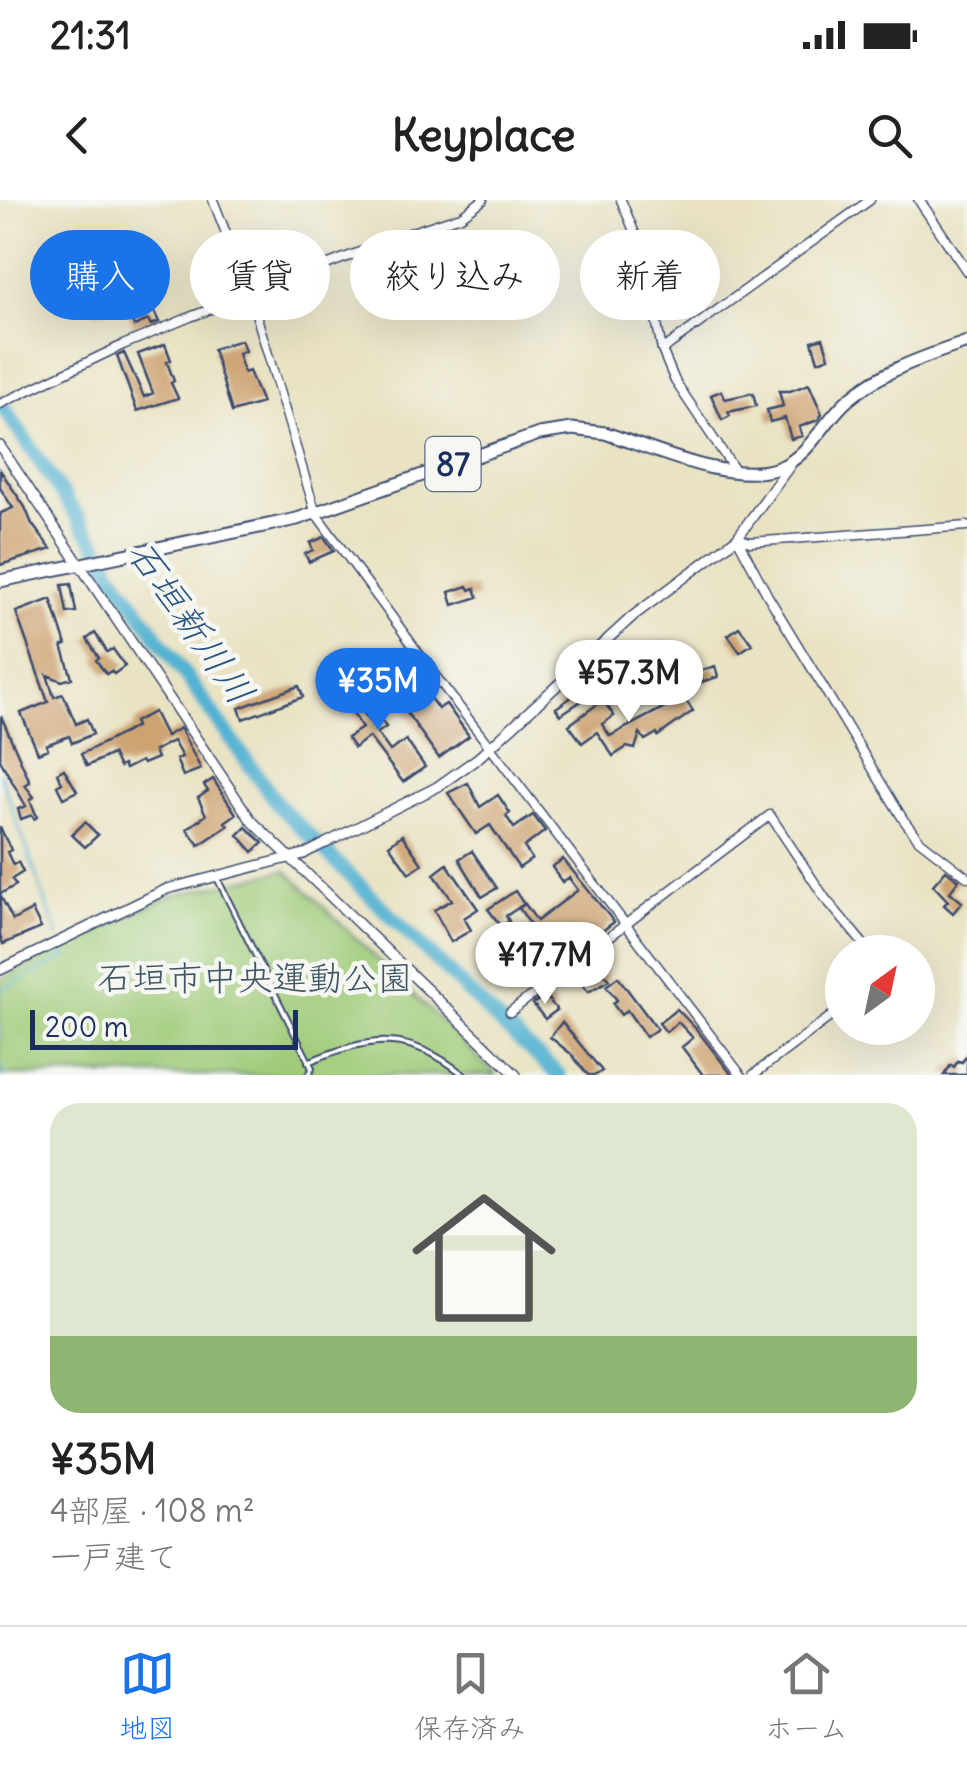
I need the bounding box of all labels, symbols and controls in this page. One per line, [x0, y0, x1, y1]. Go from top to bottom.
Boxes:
text: 21:31 [50, 12, 131, 59]
text: Keyplace [391, 107, 576, 163]
icon: back [50, 108, 105, 163]
icon: search [862, 108, 917, 163]
chip: 購入 [30, 230, 170, 320]
chip: 賃貸 [190, 230, 330, 320]
chip: 絞り込み [350, 230, 560, 320]
chip: 新着 [580, 230, 720, 320]
road number: 87 [426, 437, 480, 491]
water label: 石垣新川川 [117, 531, 265, 713]
pin: ¥57.3M [548, 640, 710, 725]
pin: ¥35M [319, 648, 437, 733]
text: ¥57.3M [577, 652, 681, 693]
text: ¥35M [337, 660, 419, 701]
pin: ¥17.7M [464, 922, 626, 1007]
text: ¥17.7M [497, 934, 593, 975]
north arrow [825, 935, 935, 1045]
map controls [825, 935, 935, 1045]
park label: 石垣市中央運動公園 [97, 955, 413, 999]
scale bar [30, 1005, 298, 1050]
text: 200 m [45, 1009, 128, 1045]
icon: home [394, 1168, 574, 1348]
text: ¥35M [50, 1433, 157, 1485]
text: 4部屋 · 108 m² [50, 1490, 255, 1531]
text: 一戸建て [50, 1536, 178, 1577]
tab: 地図 [119, 1646, 175, 1746]
tab: 保存済み [414, 1646, 526, 1746]
tab: ホーム [765, 1646, 848, 1746]

